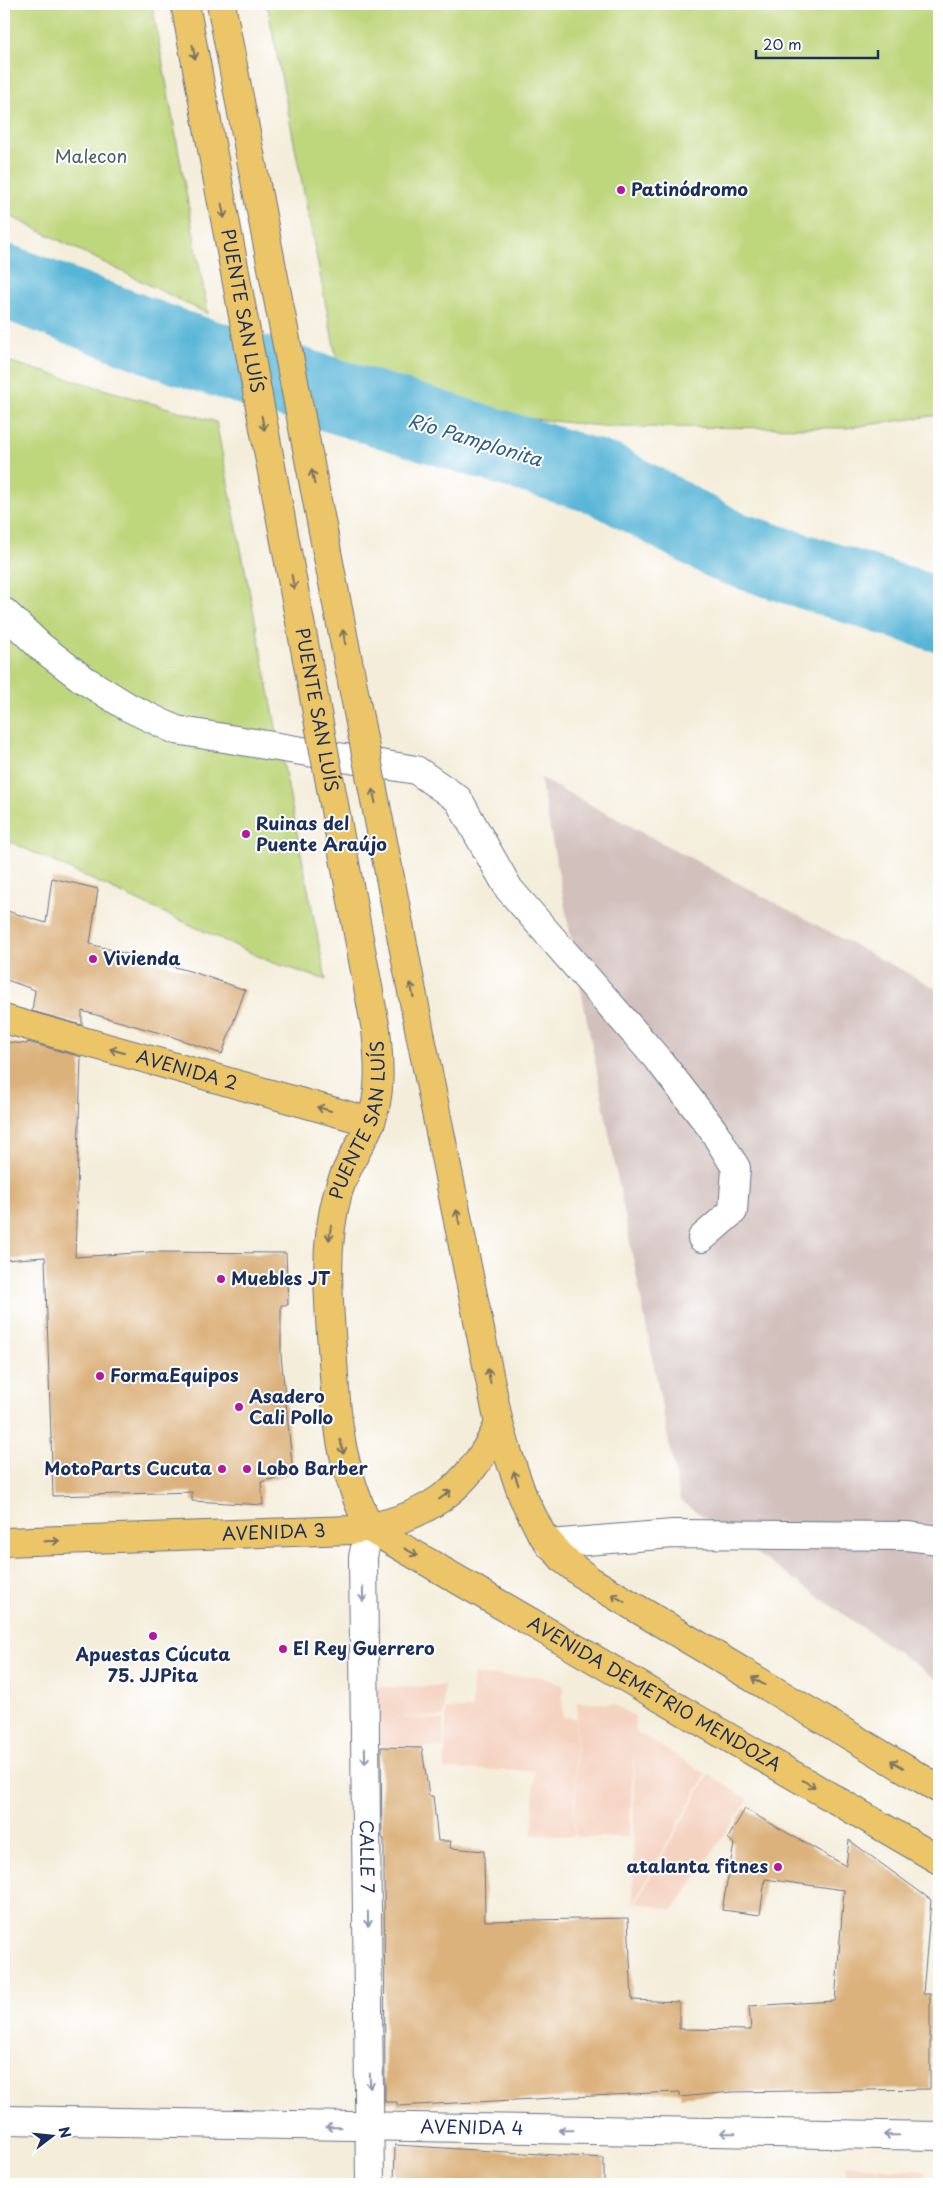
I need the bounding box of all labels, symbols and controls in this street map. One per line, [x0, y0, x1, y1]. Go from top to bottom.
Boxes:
scale bar [756, 28, 878, 60]
text: 20 m [763, 32, 802, 55]
one-way arrow [189, 43, 199, 59]
park label: Malecon [55, 142, 127, 169]
place label: Patinódromo [631, 175, 748, 202]
marker: Patinódromo [615, 184, 627, 196]
one-way arrow [219, 203, 229, 219]
street label: PUENTE SAN LUÍS [215, 226, 272, 395]
water label: Río Pamplonita [405, 405, 546, 473]
one-way arrow [259, 414, 268, 430]
one-way arrow [307, 470, 317, 486]
one-way arrow [288, 574, 298, 590]
street label: PUENTE SAN LUÍS [289, 625, 346, 794]
one-way arrow [338, 629, 348, 645]
one-way arrow [369, 789, 379, 805]
place label: Ruinas del Puente Araújo [256, 809, 387, 857]
marker: Ruinas del Puente Araújo [240, 828, 252, 840]
place label: Vivienda [103, 944, 180, 971]
marker: Vivienda [87, 953, 99, 965]
one-way arrow [407, 983, 416, 999]
street label: PUENTE SAN LUÍS [322, 1040, 391, 1202]
street label: AVENIDA 2 [134, 1042, 241, 1096]
one-way arrow [109, 1045, 125, 1055]
one-way arrow [316, 1103, 332, 1113]
one-way arrow [453, 1209, 462, 1225]
one-way arrow [325, 1224, 335, 1240]
place label: Muebles JT [231, 1264, 331, 1291]
marker: Muebles JT [215, 1273, 227, 1285]
place label: FormaEquipos [110, 1361, 239, 1388]
one-way arrow [484, 1369, 494, 1385]
marker: FormaEquipos [94, 1370, 106, 1382]
place label: Asadero Cali Pollo [248, 1382, 334, 1430]
marker: Asadero Cali Pollo [233, 1401, 245, 1413]
one-way arrow [338, 1438, 348, 1454]
place label: MotoParts Cucuta [44, 1454, 212, 1481]
place label: Lobo Barber [257, 1454, 369, 1481]
marker: MotoParts Cucuta [216, 1463, 228, 1475]
marker: Lobo Barber [241, 1463, 253, 1475]
one-way arrow [511, 1471, 520, 1486]
one-way arrow [438, 1490, 451, 1501]
street label: AVENIDA 3 [222, 1516, 326, 1546]
one-way arrow [44, 1536, 60, 1545]
one-way arrow [404, 1548, 418, 1558]
one-way arrow [358, 1585, 368, 1601]
one-way arrow [612, 1592, 626, 1602]
street label: AVENIDA DEMETRIO MENDOZA [523, 1608, 787, 1777]
marker: Apuestas Cúcuta 75. JJPita [147, 1630, 159, 1642]
place label: El Rey Guerrero [293, 1634, 435, 1661]
place label: Apuestas Cúcuta 75. JJPita [74, 1640, 231, 1688]
marker: El Rey Guerrero [277, 1643, 289, 1655]
one-way arrow [751, 1675, 765, 1685]
one-way arrow [361, 1748, 370, 1764]
one-way arrow [891, 1759, 905, 1769]
one-way arrow [801, 1779, 815, 1789]
street label: CALLE 7 [354, 1819, 382, 1893]
place label: atalanta fitnes [627, 1852, 768, 1879]
marker: atalanta fitnes [772, 1861, 784, 1873]
one-way arrow [363, 1910, 373, 1926]
one-way arrow [365, 2072, 375, 2089]
north arrow [28, 2110, 78, 2160]
street label: AVENIDA 4 [420, 2112, 524, 2141]
one-way arrow [325, 2122, 341, 2131]
text: N [53, 2124, 77, 2141]
one-way arrow [558, 2125, 574, 2135]
one-way arrow [720, 2128, 736, 2138]
one-way arrow [883, 2130, 899, 2140]

